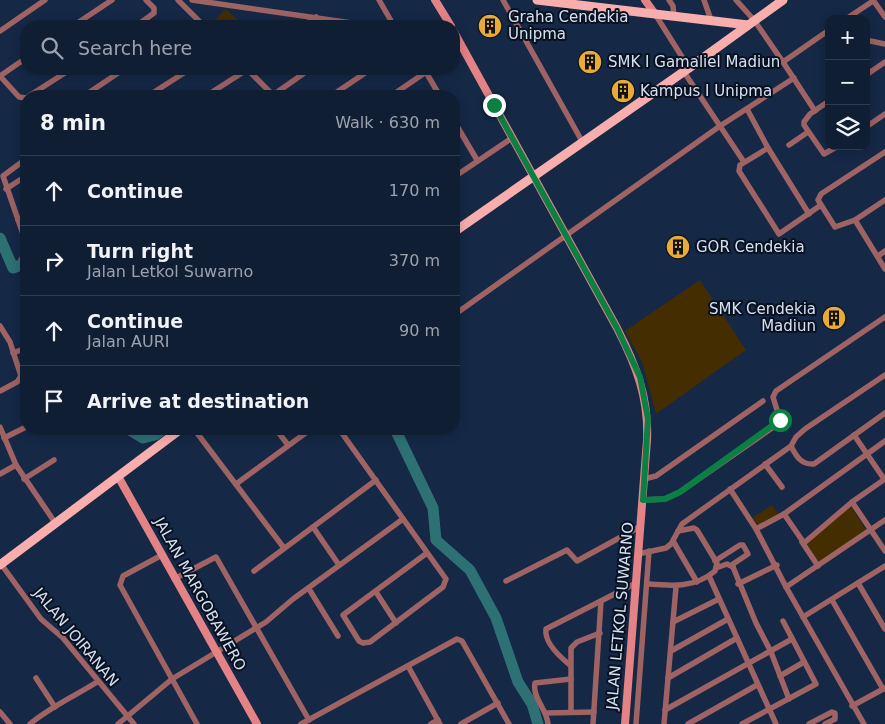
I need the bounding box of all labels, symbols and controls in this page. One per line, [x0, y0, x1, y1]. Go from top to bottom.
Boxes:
place label: Graha Cendekia Unipma [508, 8, 628, 43]
building icon: Graha Cendekia Unipma [477, 13, 503, 39]
map controls [825, 15, 870, 150]
button: + [825, 15, 870, 60]
search box [20, 20, 460, 75]
icon: search [38, 34, 66, 62]
text: Search here [78, 37, 192, 59]
building icon: SMK I Gamaliel Madiun [577, 49, 603, 75]
place label: SMK I Gamaliel Madiun [608, 53, 780, 71]
button: − [825, 60, 870, 105]
building icon: Kampus I Unipma [610, 78, 636, 104]
place label: Kampus I Unipma [640, 82, 772, 100]
route end [483, 94, 506, 117]
button: layers [825, 105, 870, 150]
text: 8 min [40, 111, 106, 135]
text: Walk · 630 m [335, 113, 440, 132]
icon: ahead [40, 177, 68, 205]
text: Continue [87, 180, 183, 202]
text: 170 m [389, 181, 440, 200]
building icon: GOR Cendekia [665, 234, 691, 260]
place label: GOR Cendekia [696, 238, 805, 256]
text: Turn right [87, 240, 193, 262]
icon: right [40, 247, 68, 275]
text: 370 m [389, 251, 440, 270]
text: Jalan Letkol Suwarno [87, 262, 253, 281]
place label: SMK Cendekia Madiun [709, 300, 816, 335]
building icon: SMK Cendekia Madiun [821, 305, 847, 331]
text: Continue [87, 310, 183, 332]
icon: ahead [40, 317, 68, 345]
text: 90 m [399, 321, 440, 340]
text: Jalan AURI [87, 332, 170, 351]
icon: arrive [40, 387, 68, 415]
text: Arrive at destination [87, 390, 309, 412]
route start [769, 409, 792, 432]
street label: JALAN MARGOBAWERO [150, 513, 250, 674]
street label: JALAN LETKOL SUWARNO [603, 521, 637, 712]
street label: JALAN JOIRANAN [29, 583, 122, 690]

